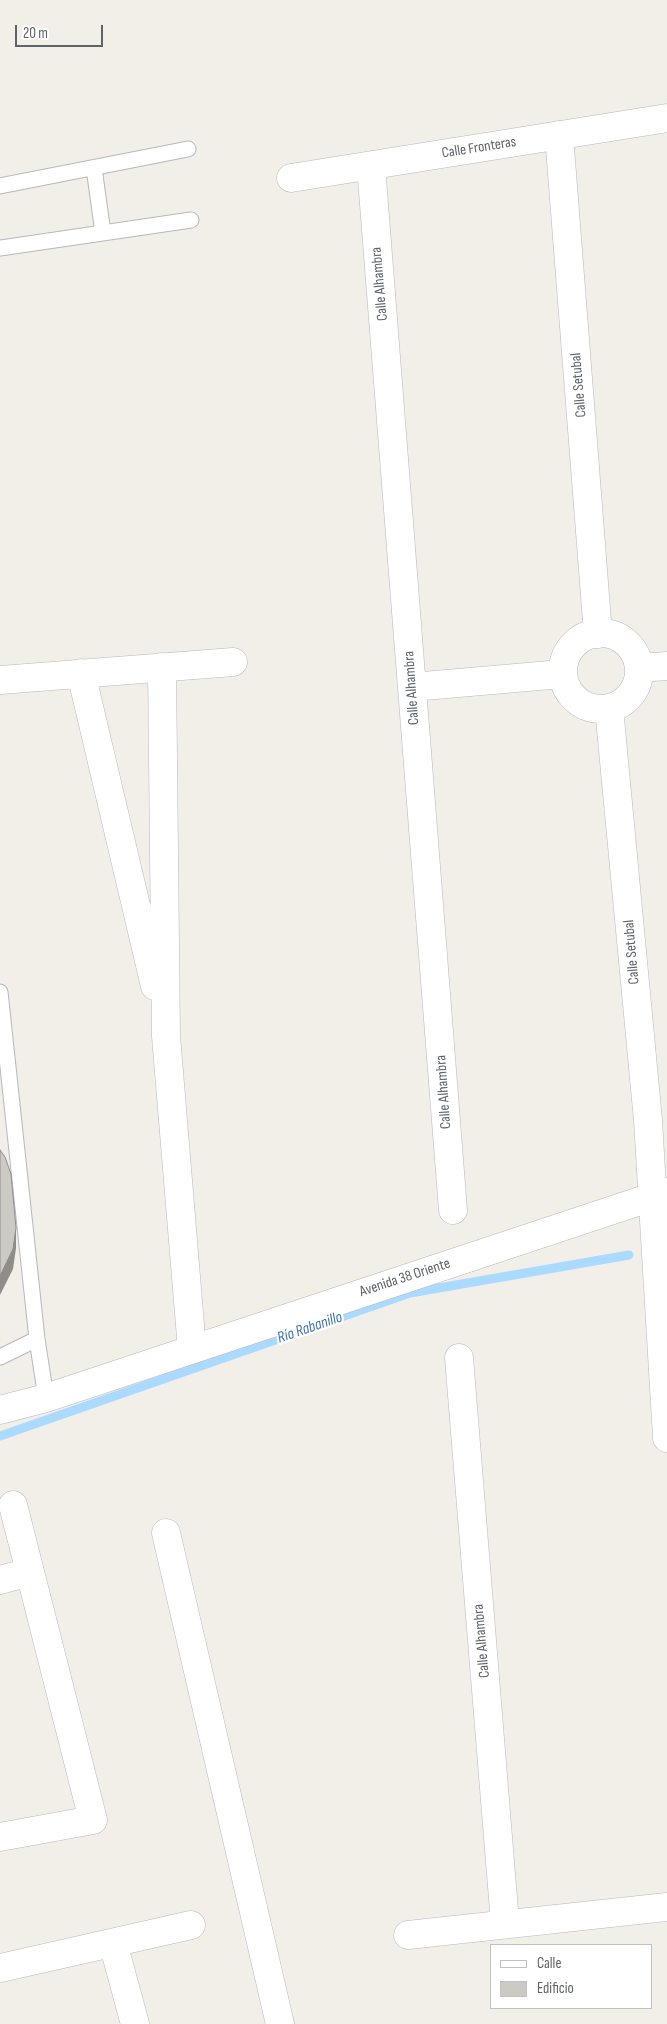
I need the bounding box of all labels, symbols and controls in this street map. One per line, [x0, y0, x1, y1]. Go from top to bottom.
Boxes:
scale bar [18, 15, 105, 47]
text: 20 m [23, 24, 48, 43]
street label: Calle Fronteras [441, 133, 517, 163]
street label: Calle Alhambra [368, 246, 392, 322]
street label: Calle Setubal [567, 352, 591, 418]
street label: Calle Alhambra [400, 650, 424, 726]
street label: Calle Setubal [620, 919, 644, 985]
street label: Calle Alhambra [432, 1054, 456, 1130]
street label: Avenida 38 Oriente [357, 1255, 453, 1301]
water label: Río Rabanillo [275, 1308, 345, 1348]
street label: Calle Alhambra [470, 1603, 494, 1679]
legend [490, 1944, 652, 2009]
text: Calle [537, 1954, 561, 1973]
text: Edificio [537, 1979, 574, 1998]

